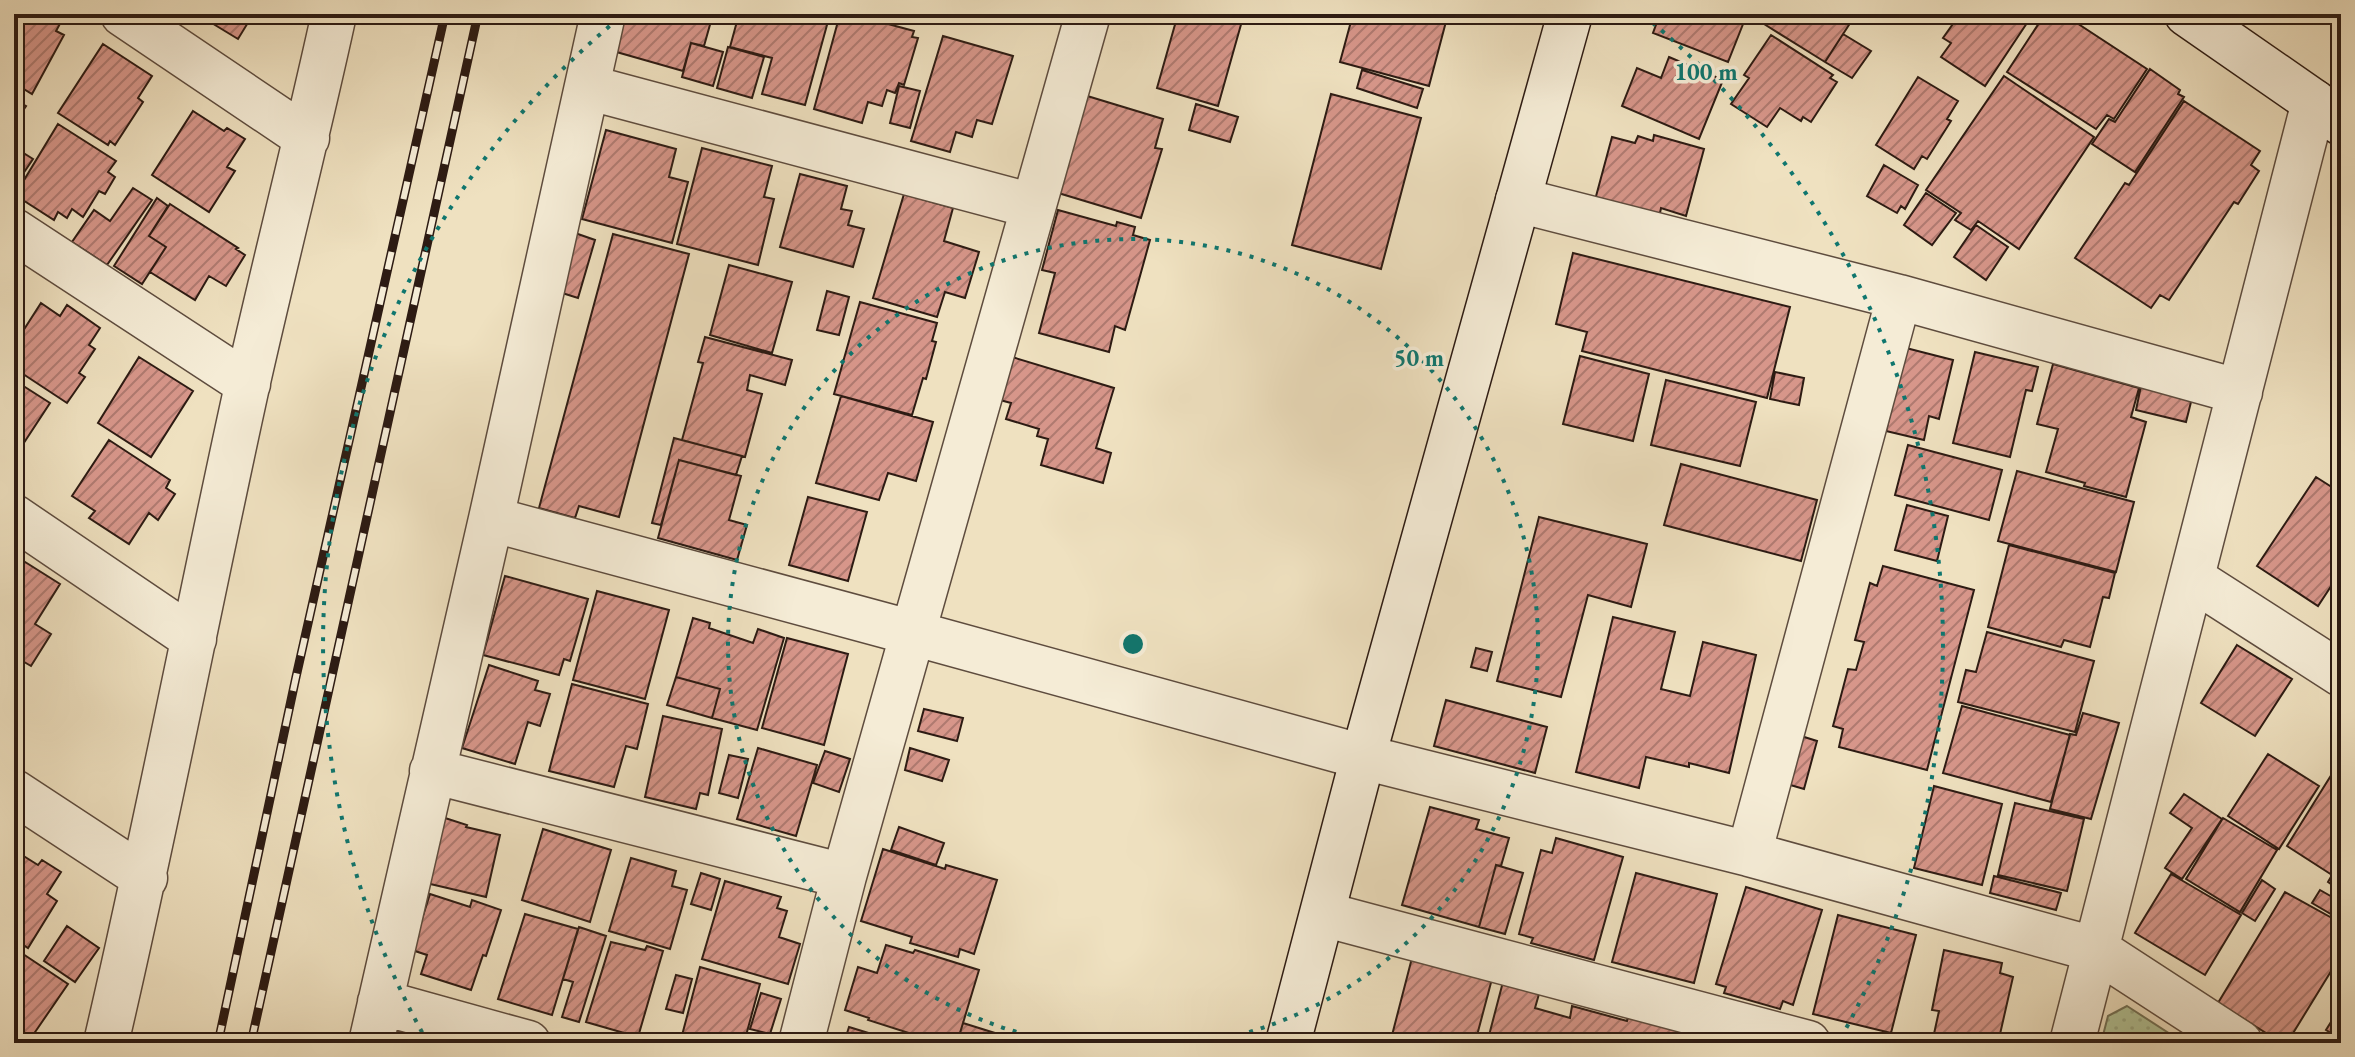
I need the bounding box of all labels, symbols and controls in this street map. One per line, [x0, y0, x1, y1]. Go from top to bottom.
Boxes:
text: 100 m [1674, 56, 1738, 87]
text: 50 m [1394, 342, 1444, 373]
centre of rings [1119, 630, 1147, 658]

